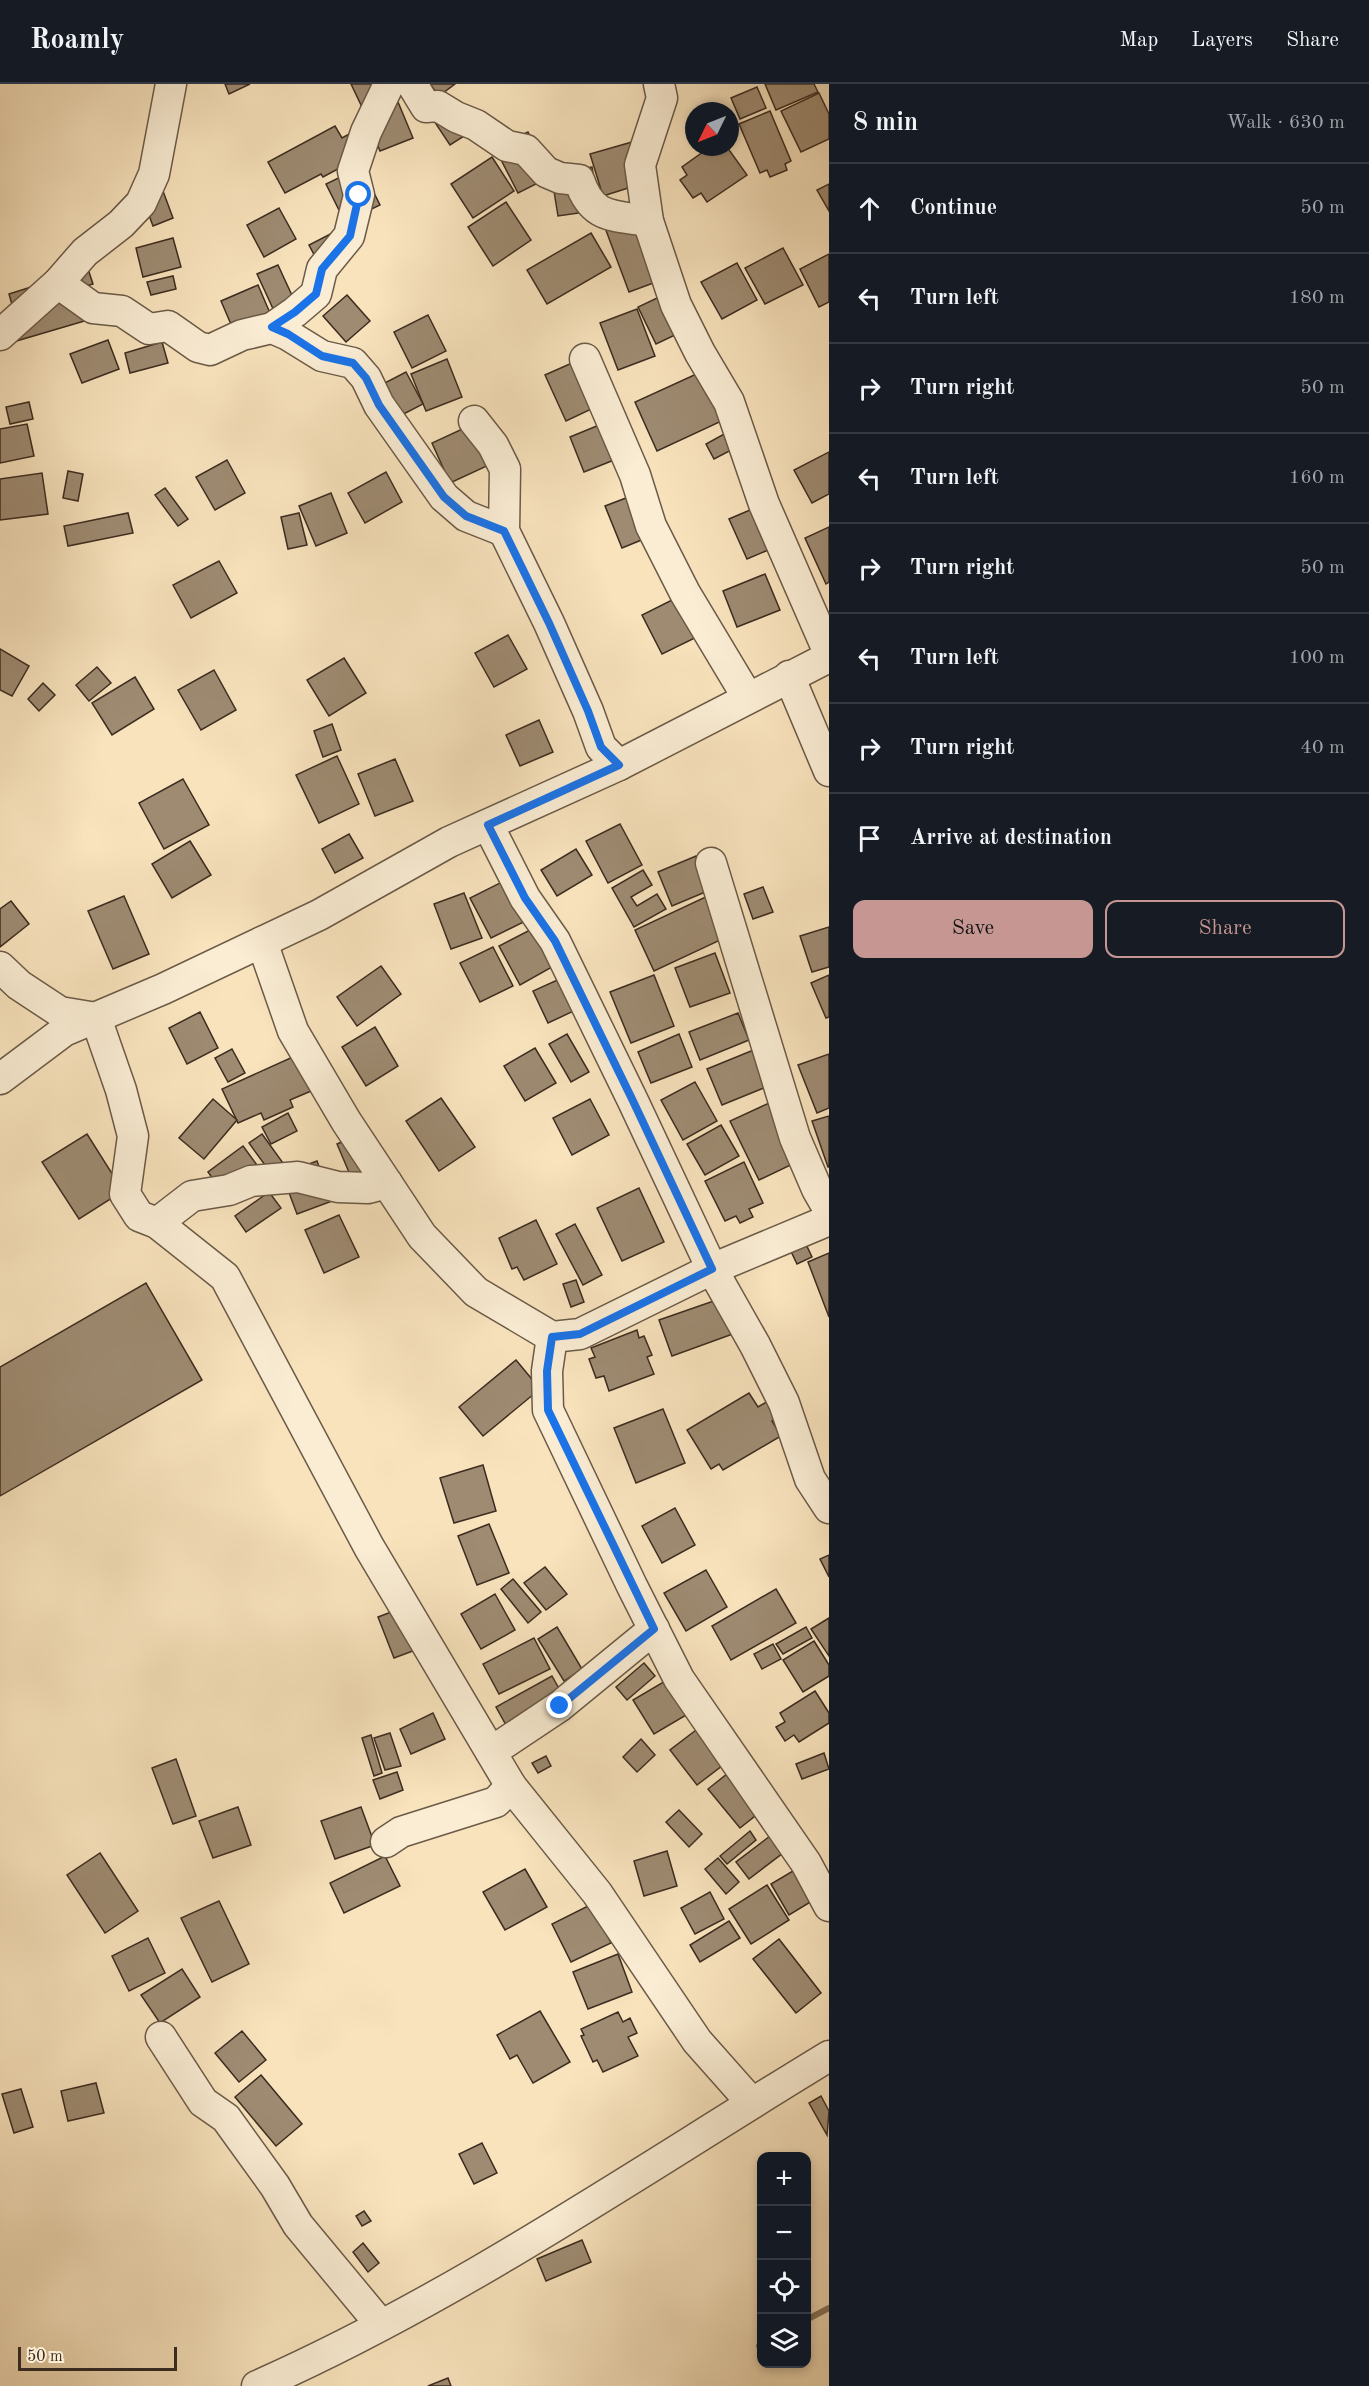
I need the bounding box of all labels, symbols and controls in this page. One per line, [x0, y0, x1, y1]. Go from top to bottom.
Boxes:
text: Roamly [30, 27, 124, 55]
text: Map [1119, 30, 1158, 51]
text: Layers [1191, 30, 1253, 51]
text: Share [1286, 30, 1339, 51]
north arrow [685, 102, 739, 156]
text: 8 min [853, 110, 918, 136]
text: Walk · 630 m [1226, 113, 1345, 133]
route start [345, 181, 371, 207]
icon: ahead [853, 192, 886, 225]
text: Continue [910, 197, 997, 219]
text: 50 m [1300, 198, 1345, 218]
icon: left [853, 282, 886, 315]
text: Turn left [910, 287, 999, 309]
text: 180 m [1289, 288, 1345, 308]
icon: right [853, 372, 886, 405]
text: Turn right [910, 377, 1014, 399]
text: 50 m [1300, 378, 1345, 398]
icon: left [853, 462, 886, 495]
text: Turn left [910, 467, 999, 489]
text: 160 m [1289, 468, 1345, 488]
icon: right [853, 552, 886, 585]
text: Turn right [910, 557, 1014, 579]
text: 50 m [1300, 558, 1345, 578]
icon: left [853, 642, 886, 675]
text: Turn left [910, 647, 999, 669]
text: 100 m [1289, 648, 1345, 668]
icon: right [853, 732, 886, 765]
text: Turn right [910, 737, 1014, 759]
text: 40 m [1300, 738, 1345, 758]
icon: arrive [853, 822, 886, 855]
text: Arrive at destination [910, 827, 1112, 849]
button: Save [853, 900, 1093, 958]
button: Share [1105, 900, 1345, 958]
route end [546, 1692, 572, 1718]
map controls [757, 2152, 811, 2368]
button: + [757, 2152, 811, 2206]
button: − [757, 2206, 811, 2260]
button: locate [757, 2260, 811, 2314]
button: layers [757, 2314, 811, 2368]
scale bar [18, 2344, 177, 2372]
text: 50 m [27, 2349, 63, 2365]

